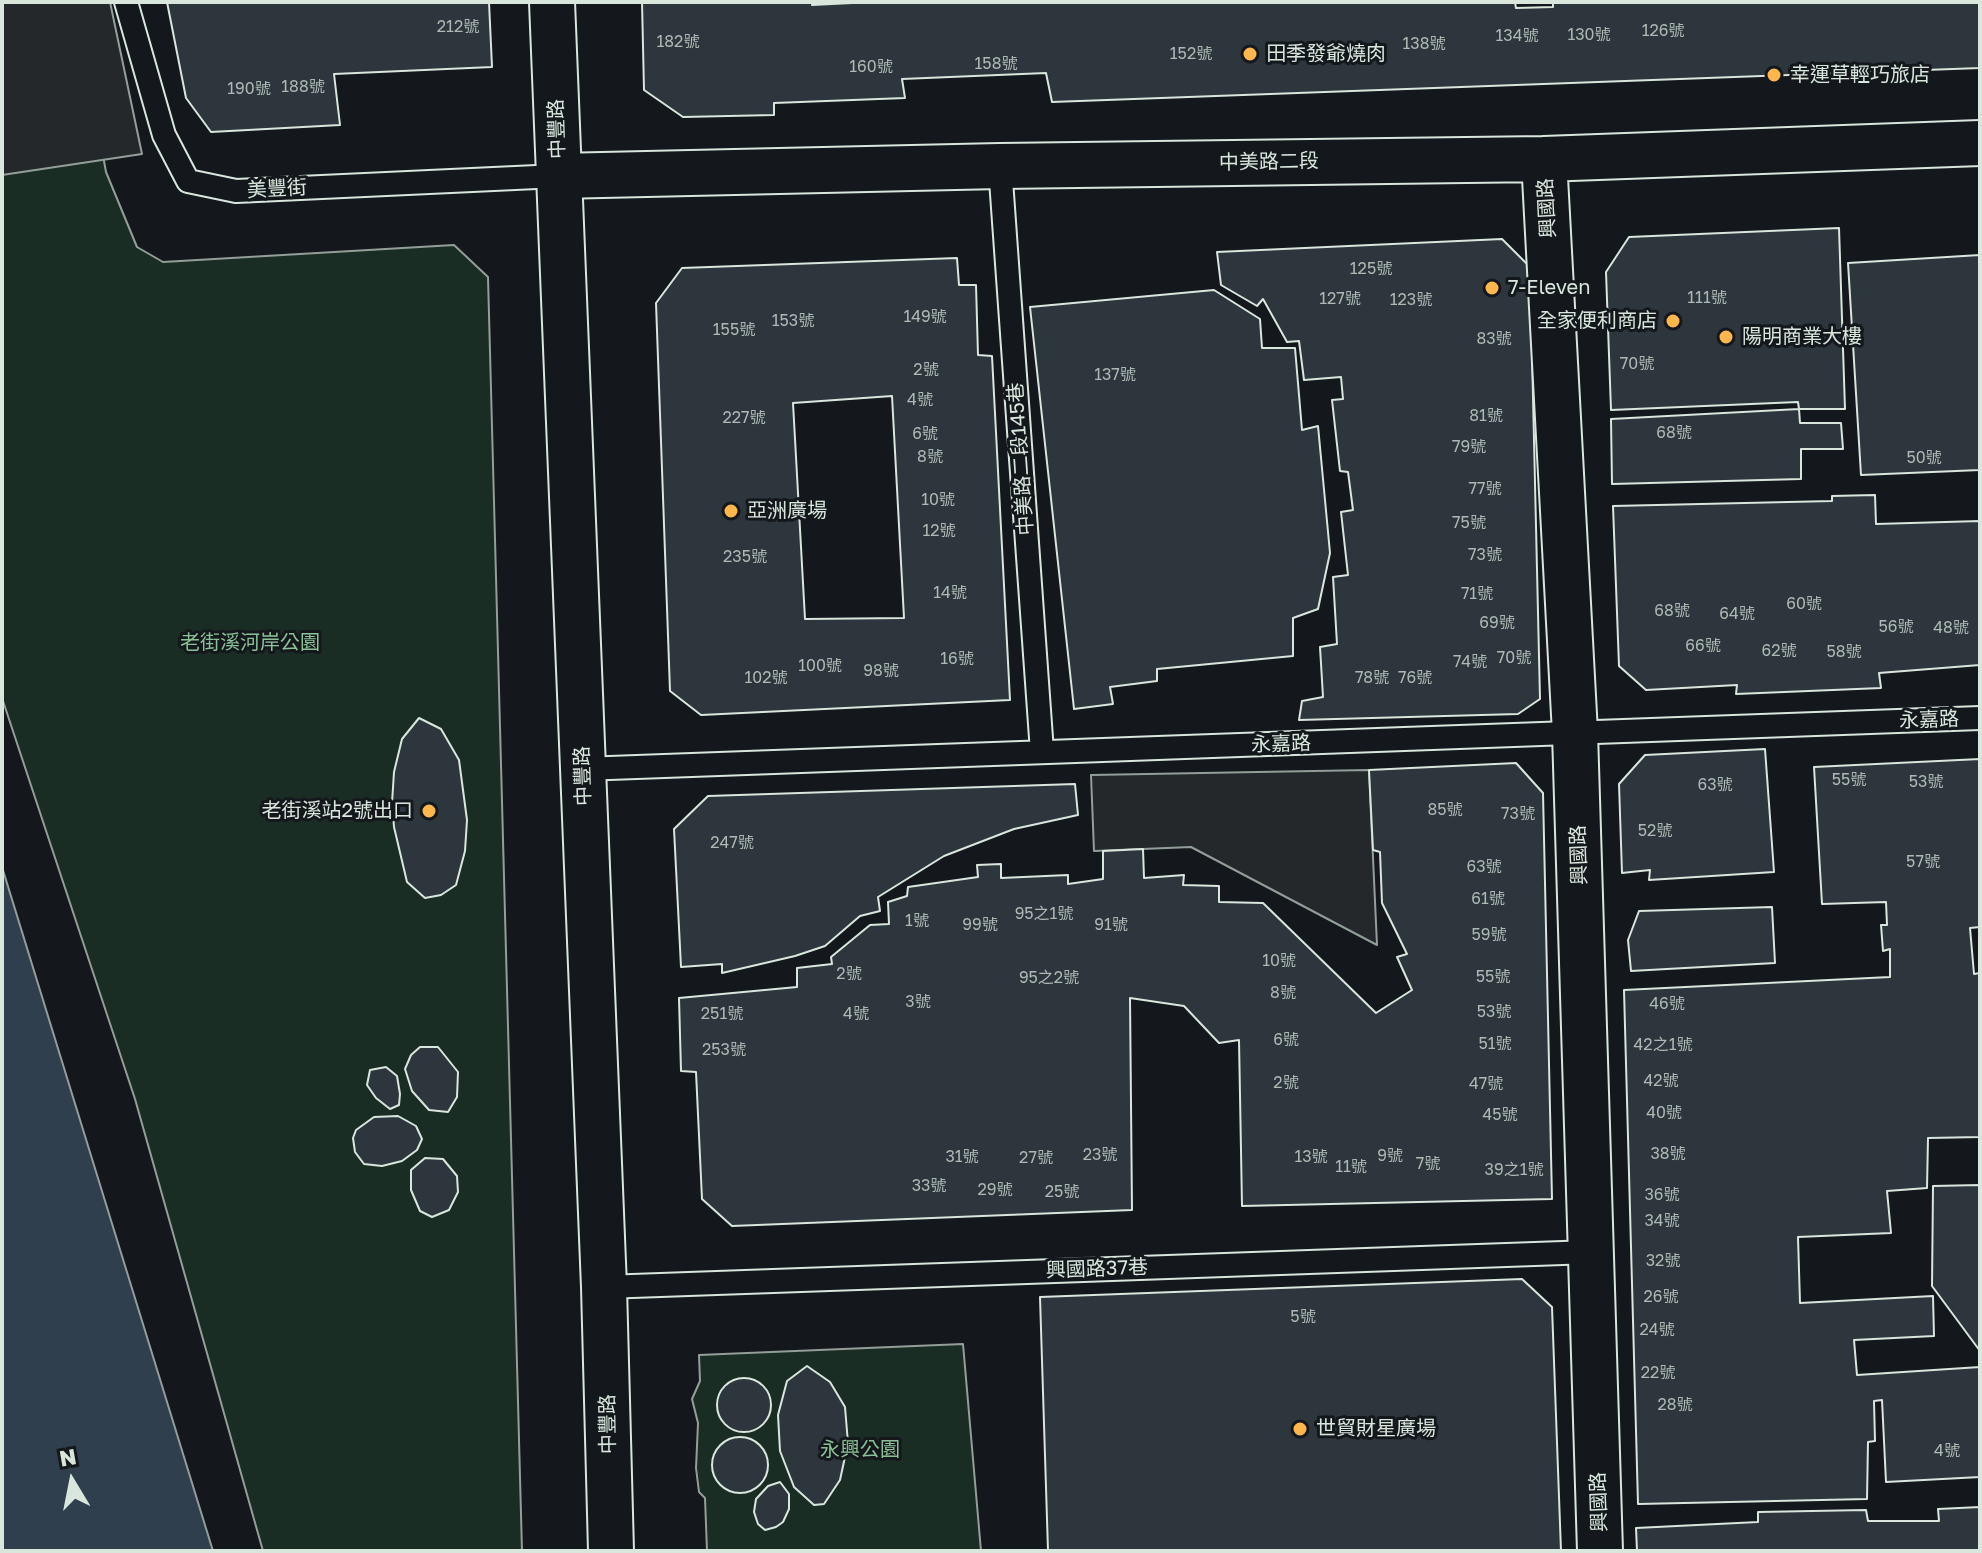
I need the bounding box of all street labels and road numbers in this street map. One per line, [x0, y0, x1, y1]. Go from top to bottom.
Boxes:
street label: 中豐路 [544, 99, 570, 159]
street label: 中美路二段 [1219, 149, 1319, 175]
street label: 美豐街 [246, 175, 308, 203]
street label: 興國路 [1533, 177, 1561, 239]
street label: 中美路二段145巷 [1004, 382, 1038, 536]
street label: 永嘉路 [1899, 707, 1959, 733]
street label: 永嘉路 [1251, 731, 1311, 757]
street label: 中豐路 [570, 746, 596, 806]
street label: 興國路 [1566, 825, 1592, 885]
street label: 興國路37巷 [1045, 1255, 1149, 1283]
street label: 中豐路 [595, 1394, 621, 1454]
street label: 興國路 [1586, 1472, 1612, 1532]

